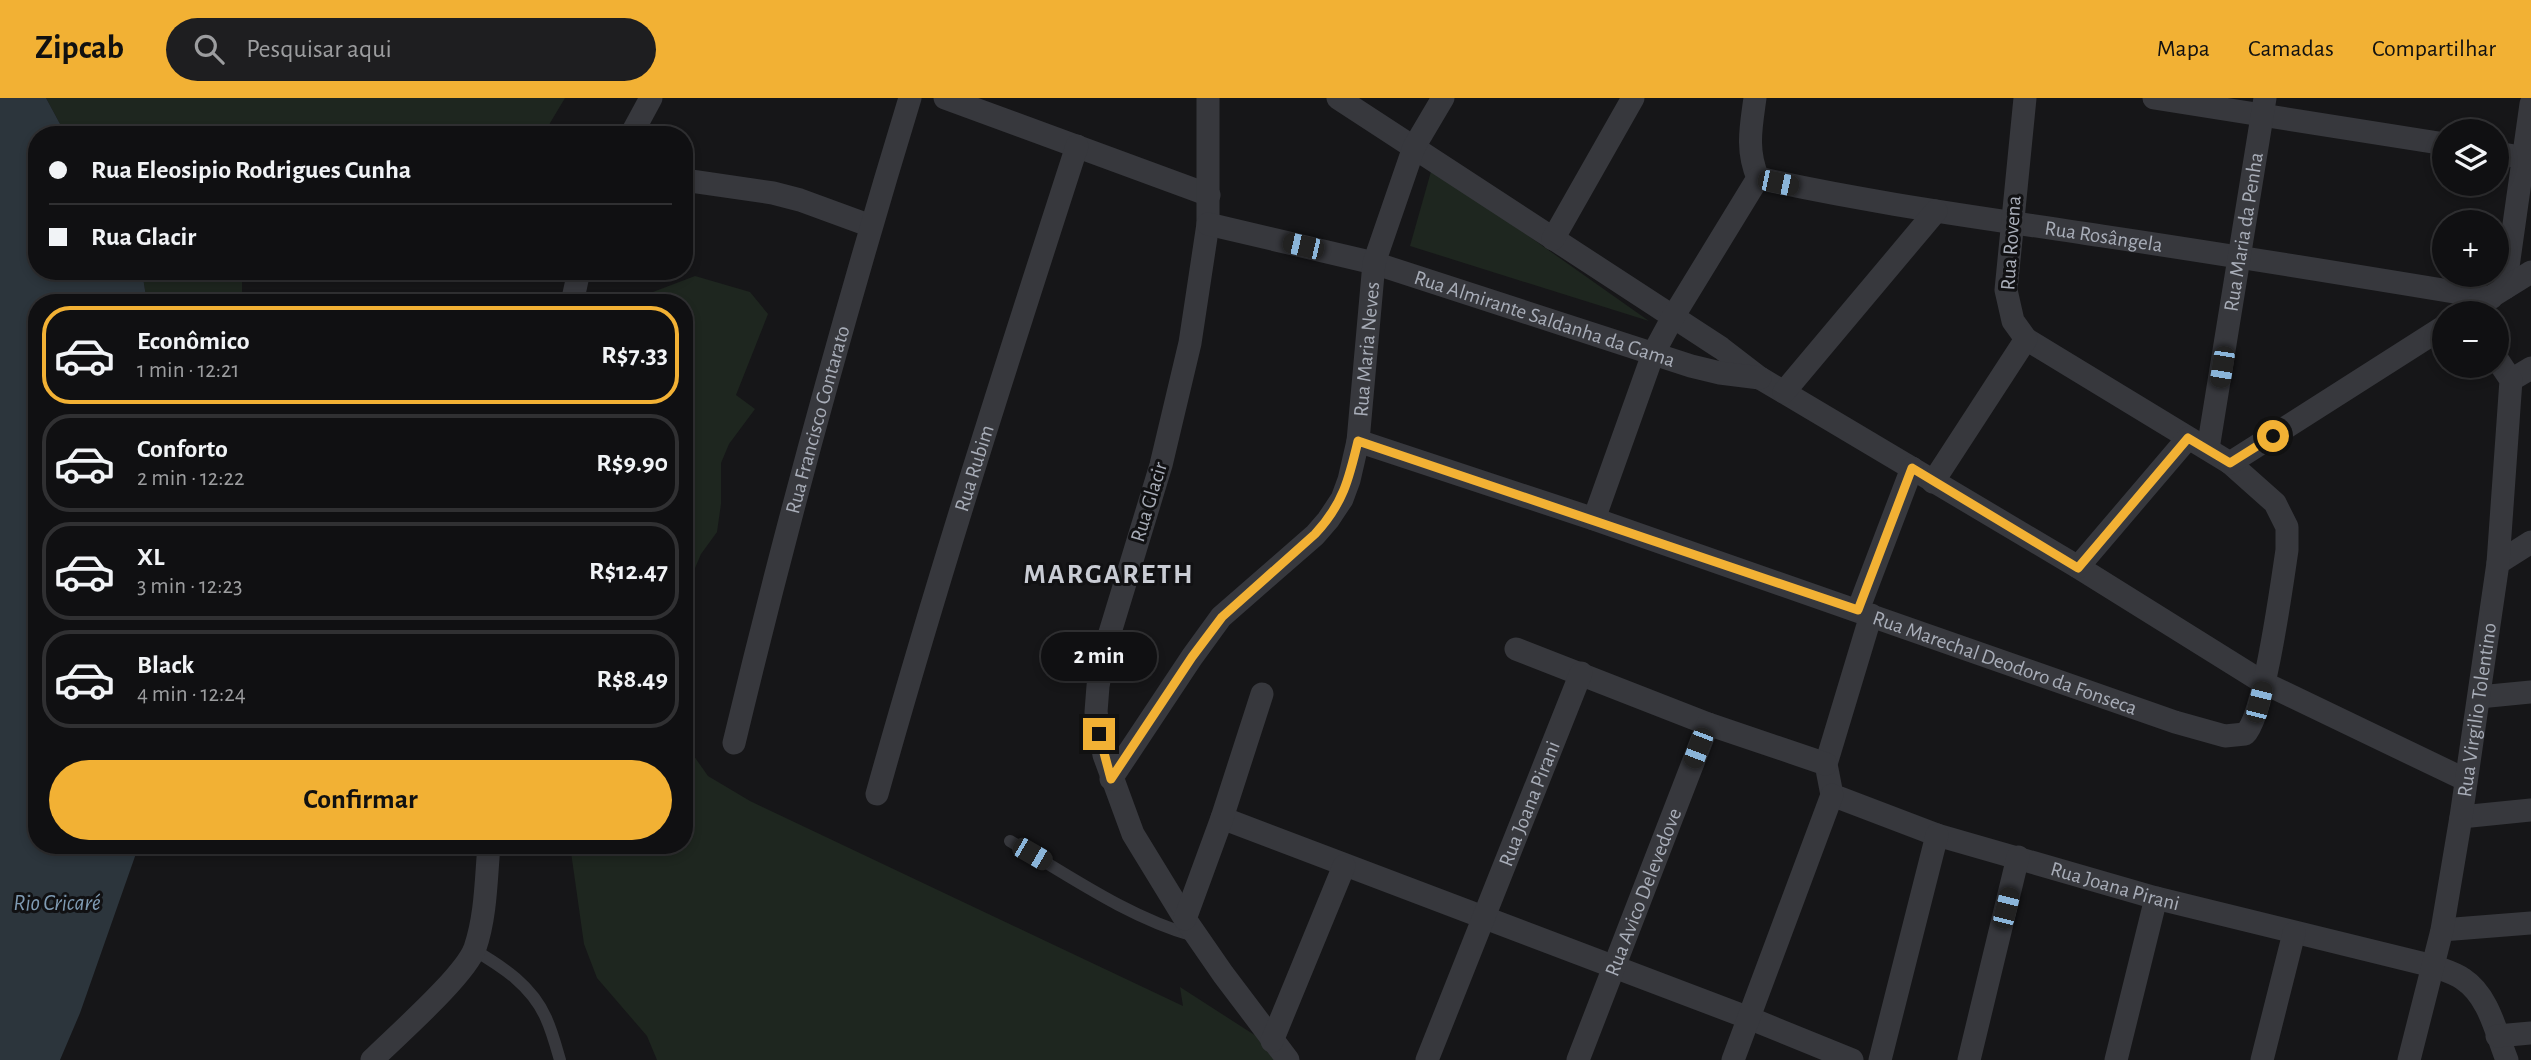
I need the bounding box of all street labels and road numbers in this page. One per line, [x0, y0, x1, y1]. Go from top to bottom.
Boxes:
street label: Rua Maria da Penha [2220, 150, 2267, 313]
street label: Rua Rovena [1997, 195, 2025, 291]
street label: Rua Rosângela [2043, 217, 2165, 256]
street label: Rua Almirante Saldanha da Gama [1412, 266, 1678, 371]
street label: Rua Maria Neves [1350, 281, 1383, 418]
street label: Rua Francisco Contarato [782, 323, 853, 516]
street label: Rua Rubim [951, 422, 997, 514]
street label: Rua Glacir [1127, 459, 1171, 544]
street label: Rua Marechal Deodoro da Fonseca [1870, 607, 2140, 719]
street label: Rua Virgilio Tolentino [2454, 621, 2500, 799]
street label: Rua Joana Pirani [1495, 738, 1563, 869]
street label: Rua Avico Delevedove [1601, 805, 1685, 979]
street label: Rua Joana Pirani [2048, 858, 2182, 914]

